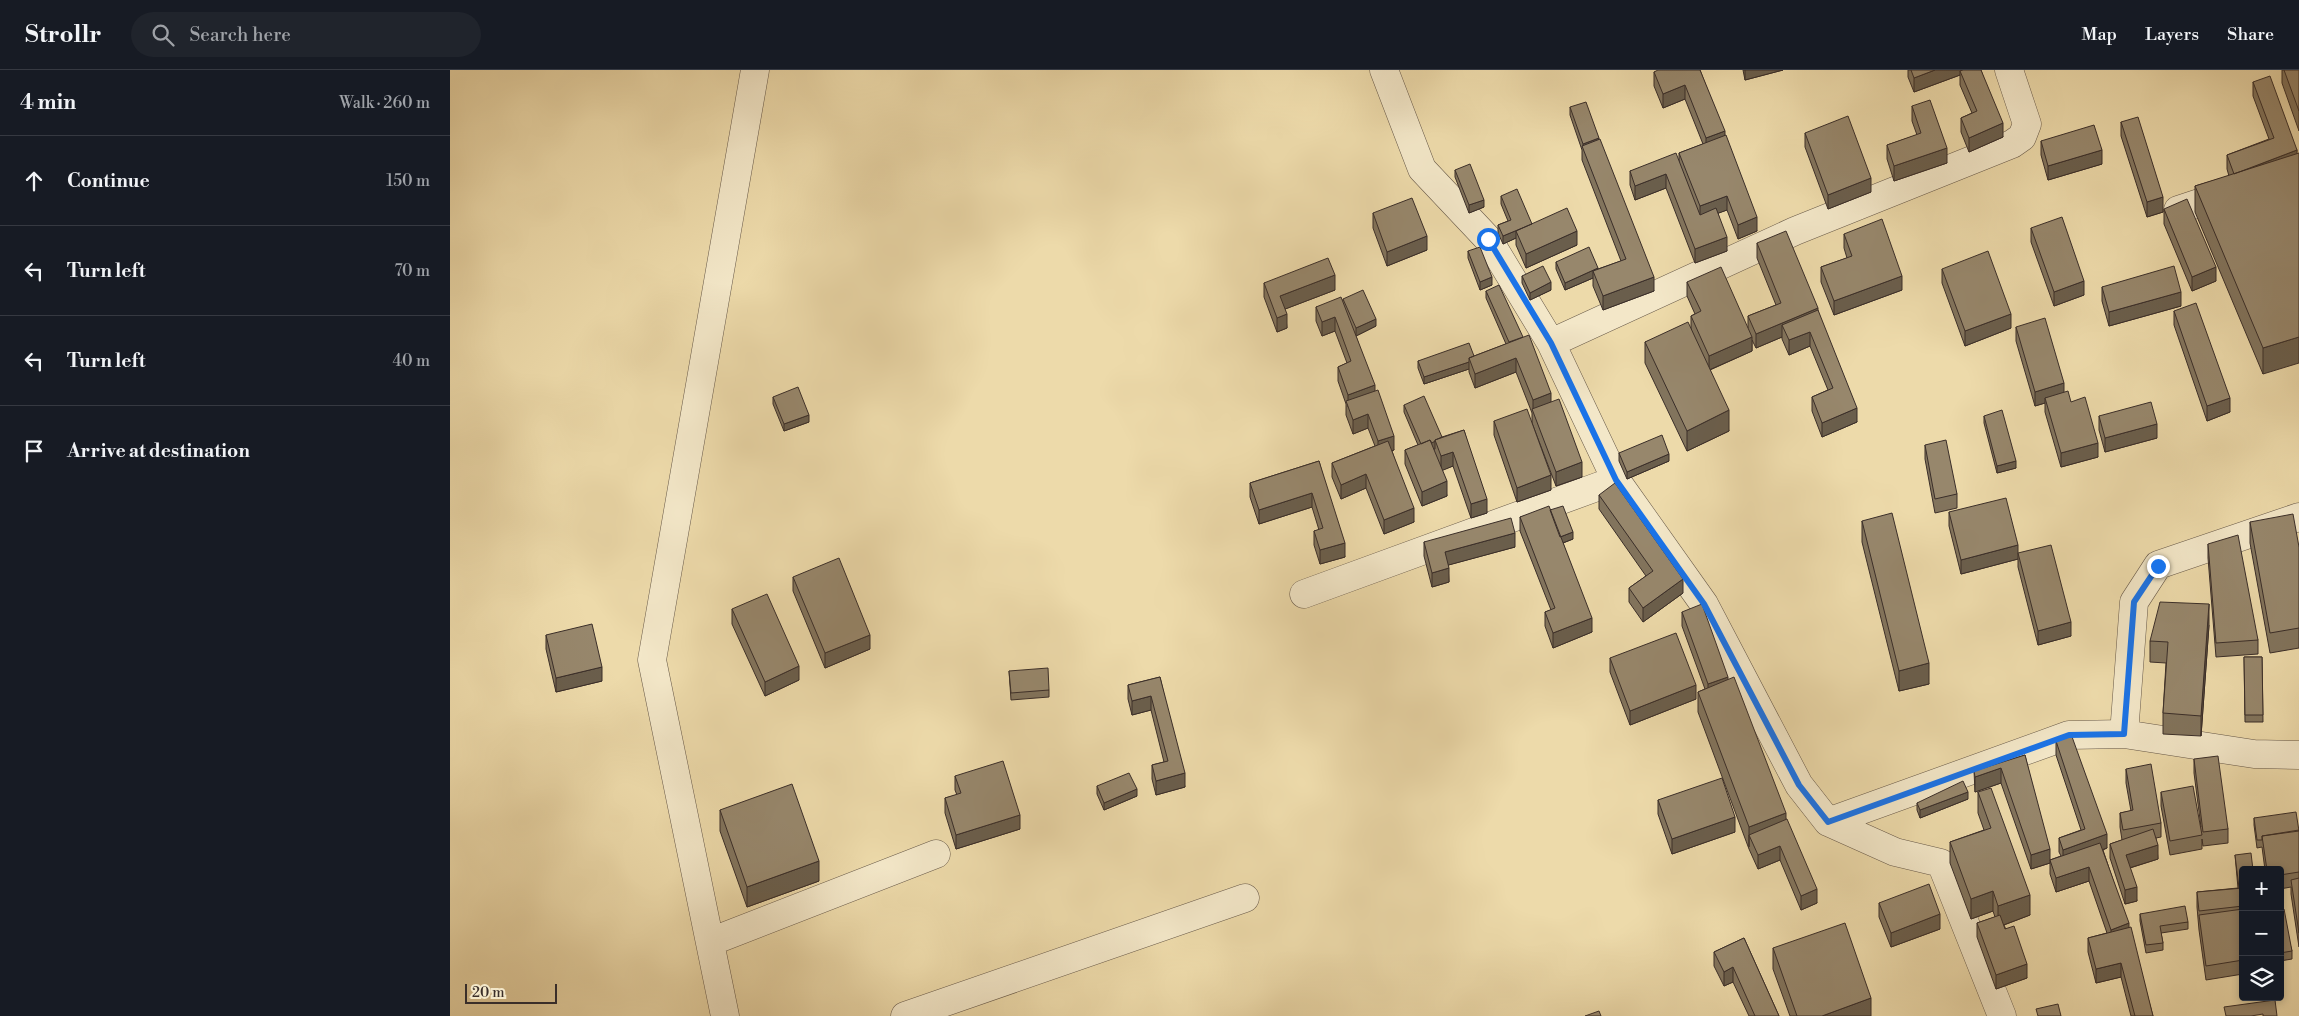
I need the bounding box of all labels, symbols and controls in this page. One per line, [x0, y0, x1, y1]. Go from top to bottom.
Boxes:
search box [131, 12, 481, 57]
text: Strollr [25, 20, 101, 50]
icon: search [149, 21, 177, 49]
text: Search here [189, 23, 291, 47]
text: Map [2082, 23, 2117, 46]
text: Layers [2145, 23, 2199, 46]
text: Share [2227, 23, 2274, 46]
text: 4 min [20, 90, 76, 116]
text: Walk · 260 m [339, 93, 430, 113]
icon: ahead [20, 167, 48, 195]
text: Continue [67, 169, 150, 193]
text: 150 m [386, 171, 430, 191]
route start [1477, 228, 1500, 251]
icon: left [20, 257, 48, 285]
text: Turn left [67, 259, 146, 283]
text: 70 m [394, 261, 430, 281]
icon: left [20, 347, 48, 375]
text: Turn left [67, 349, 146, 373]
text: 40 m [393, 351, 430, 371]
icon: arrive [20, 437, 48, 465]
text: Arrive at destination [67, 439, 250, 463]
route end [2147, 555, 2170, 578]
map controls [2239, 866, 2284, 1001]
button: + [2239, 866, 2284, 911]
button: − [2239, 911, 2284, 956]
button: layers [2239, 956, 2284, 1001]
scale bar [465, 981, 558, 1004]
text: 20 m [472, 984, 504, 1002]

